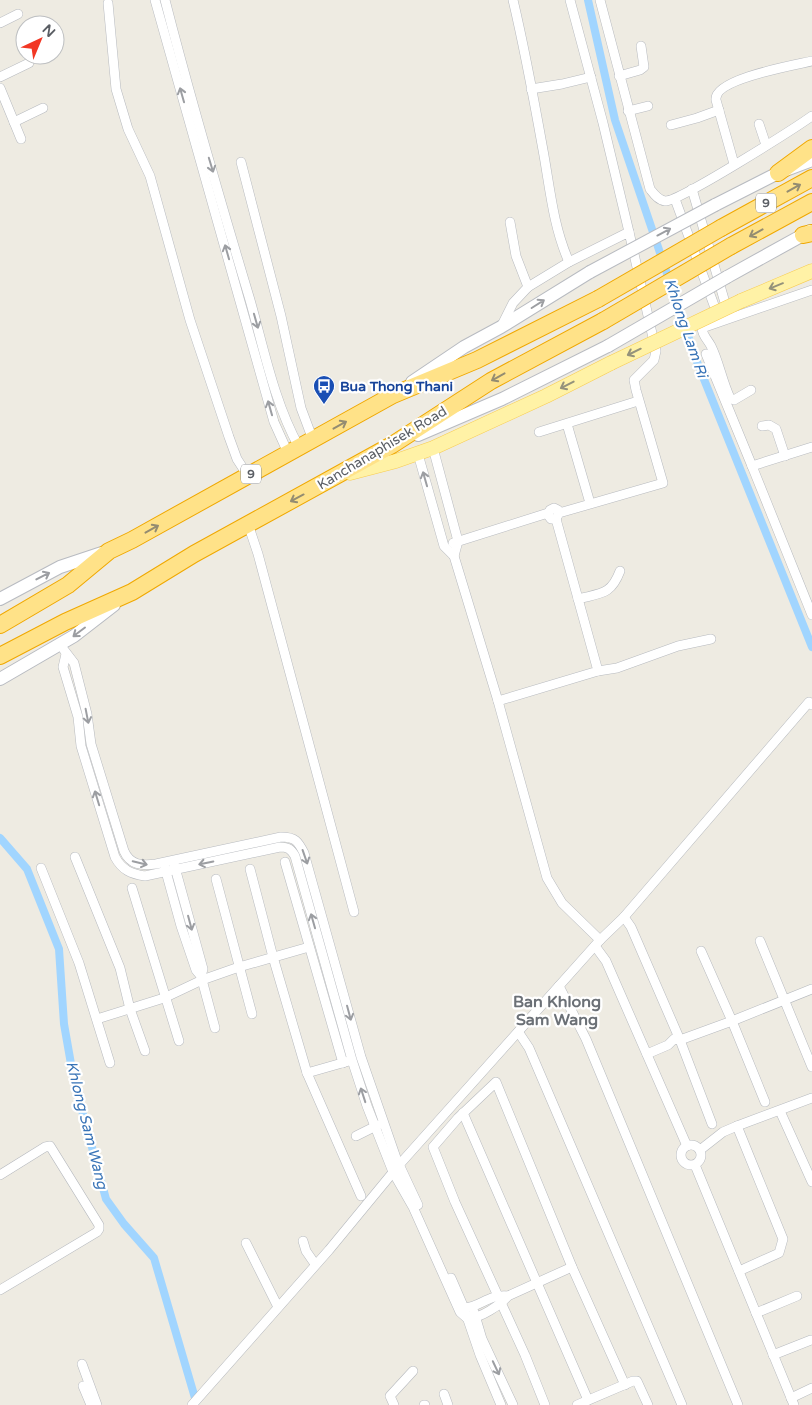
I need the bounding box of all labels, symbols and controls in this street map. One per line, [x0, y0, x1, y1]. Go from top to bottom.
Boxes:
north arrow [15, 15, 65, 65]
text: N [39, 21, 59, 41]
one-way arrow [177, 88, 187, 104]
one-way arrow [206, 157, 216, 173]
one-way arrow [786, 182, 801, 192]
road number: 9 [756, 194, 776, 212]
one-way arrow [656, 227, 670, 237]
one-way arrow [750, 228, 764, 238]
one-way arrow [221, 244, 231, 260]
water label: Khlong Lam Ri [661, 276, 712, 382]
one-way arrow [769, 282, 784, 291]
one-way arrow [531, 299, 545, 310]
one-way arrow [251, 313, 261, 329]
one-way arrow [627, 348, 642, 357]
one-way arrow [491, 373, 506, 382]
bus stop icon: Bua Thong Thani [312, 374, 336, 405]
place label: Bua Thong Thani [340, 378, 453, 395]
one-way arrow [560, 380, 575, 390]
one-way arrow [265, 401, 275, 417]
street label: Kanchanaphisek Road [314, 403, 450, 493]
one-way arrow [333, 420, 348, 430]
road number: 9 [241, 464, 261, 484]
one-way arrow [420, 471, 430, 487]
one-way arrow [290, 494, 305, 503]
one-way arrow [144, 524, 159, 533]
one-way arrow [35, 571, 50, 580]
one-way arrow [72, 627, 86, 637]
one-way arrow [82, 707, 92, 723]
one-way arrow [92, 791, 101, 806]
one-way arrow [301, 849, 310, 864]
one-way arrow [131, 859, 147, 868]
one-way arrow [199, 859, 215, 868]
one-way arrow [308, 914, 318, 930]
one-way arrow [185, 915, 195, 931]
district label: Ban Khlong Sam Wang [513, 992, 601, 1030]
one-way arrow [344, 1005, 354, 1021]
water label: Khlong Sam Wang [62, 1059, 112, 1192]
one-way arrow [358, 1087, 367, 1103]
one-way arrow [492, 1360, 501, 1375]

